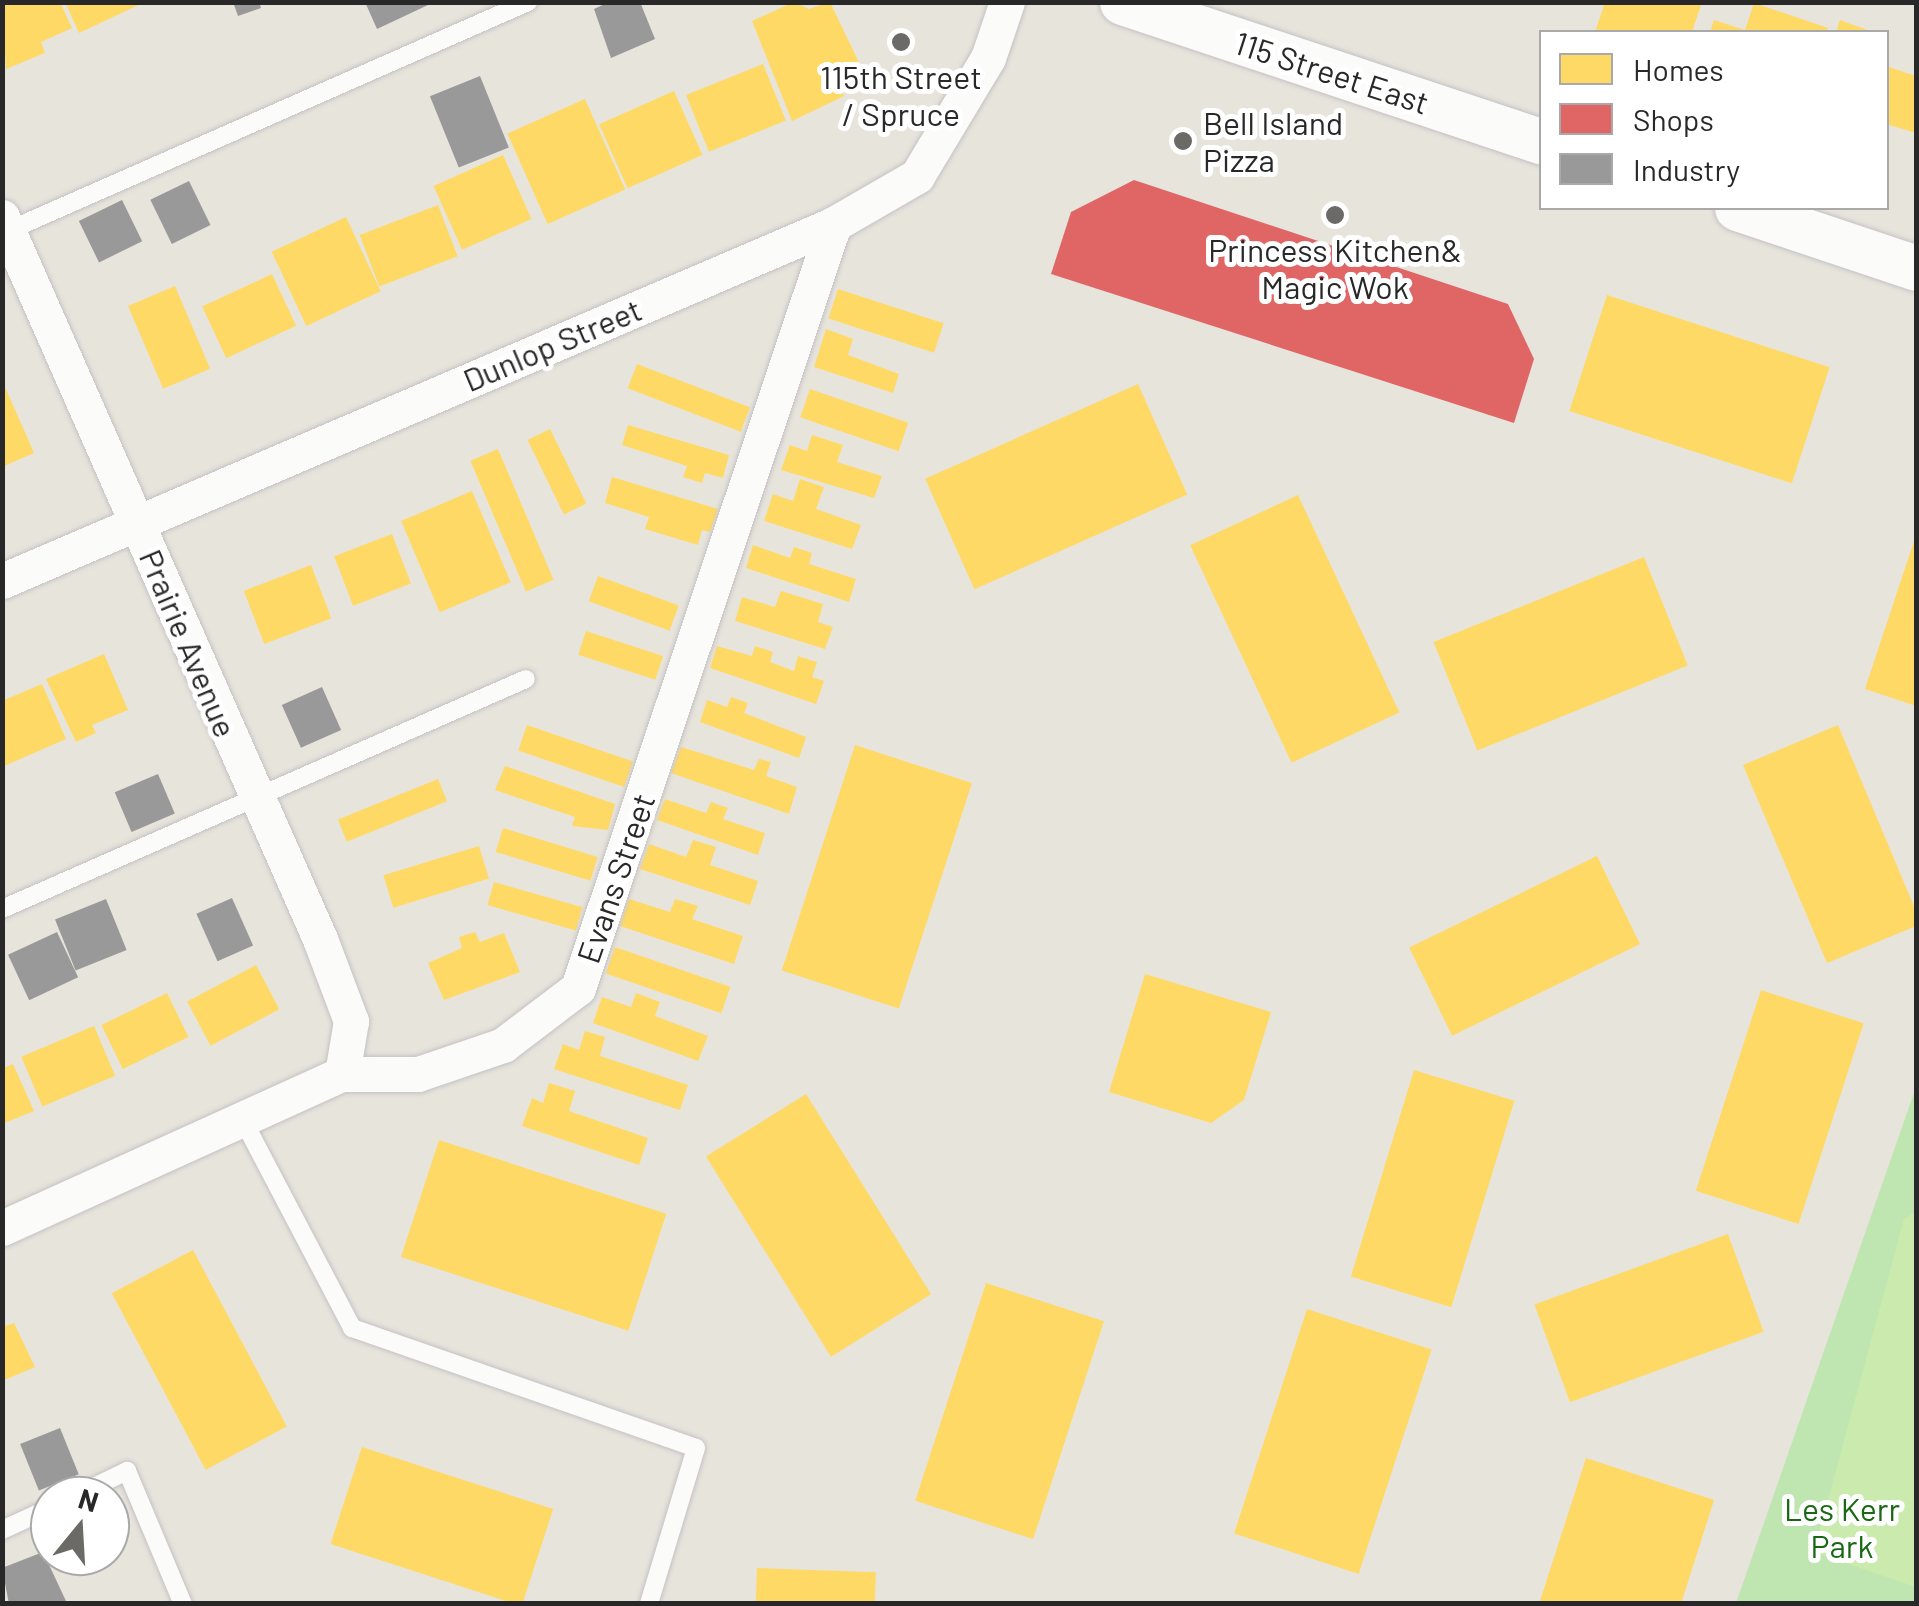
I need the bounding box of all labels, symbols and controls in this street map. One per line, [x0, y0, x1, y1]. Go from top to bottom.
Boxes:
street label: 115 Street East [1230, 23, 1434, 121]
legend [1539, 30, 1889, 210]
marker: 115th Street / Spruce [890, 31, 912, 53]
text: Homes [1633, 51, 1724, 87]
place label: 115th Street / Spruce [820, 58, 982, 133]
text: Shops [1633, 101, 1714, 137]
place label: Bell Island Pizza [1203, 104, 1343, 179]
marker: Bell Island Pizza [1172, 130, 1194, 152]
text: Industry [1633, 151, 1740, 187]
marker: Princess Kitchen& Magic Wok [1324, 204, 1346, 226]
place label: Princess Kitchen& Magic Wok [1208, 231, 1462, 306]
street label: Dunlop Street [457, 289, 647, 399]
street label: Prairie Avenue [132, 543, 246, 743]
street label: Evans Street [568, 788, 662, 968]
north arrow [30, 1476, 130, 1576]
text: N [75, 1480, 103, 1518]
park label: Les Kerr Park [1784, 1490, 1900, 1565]

